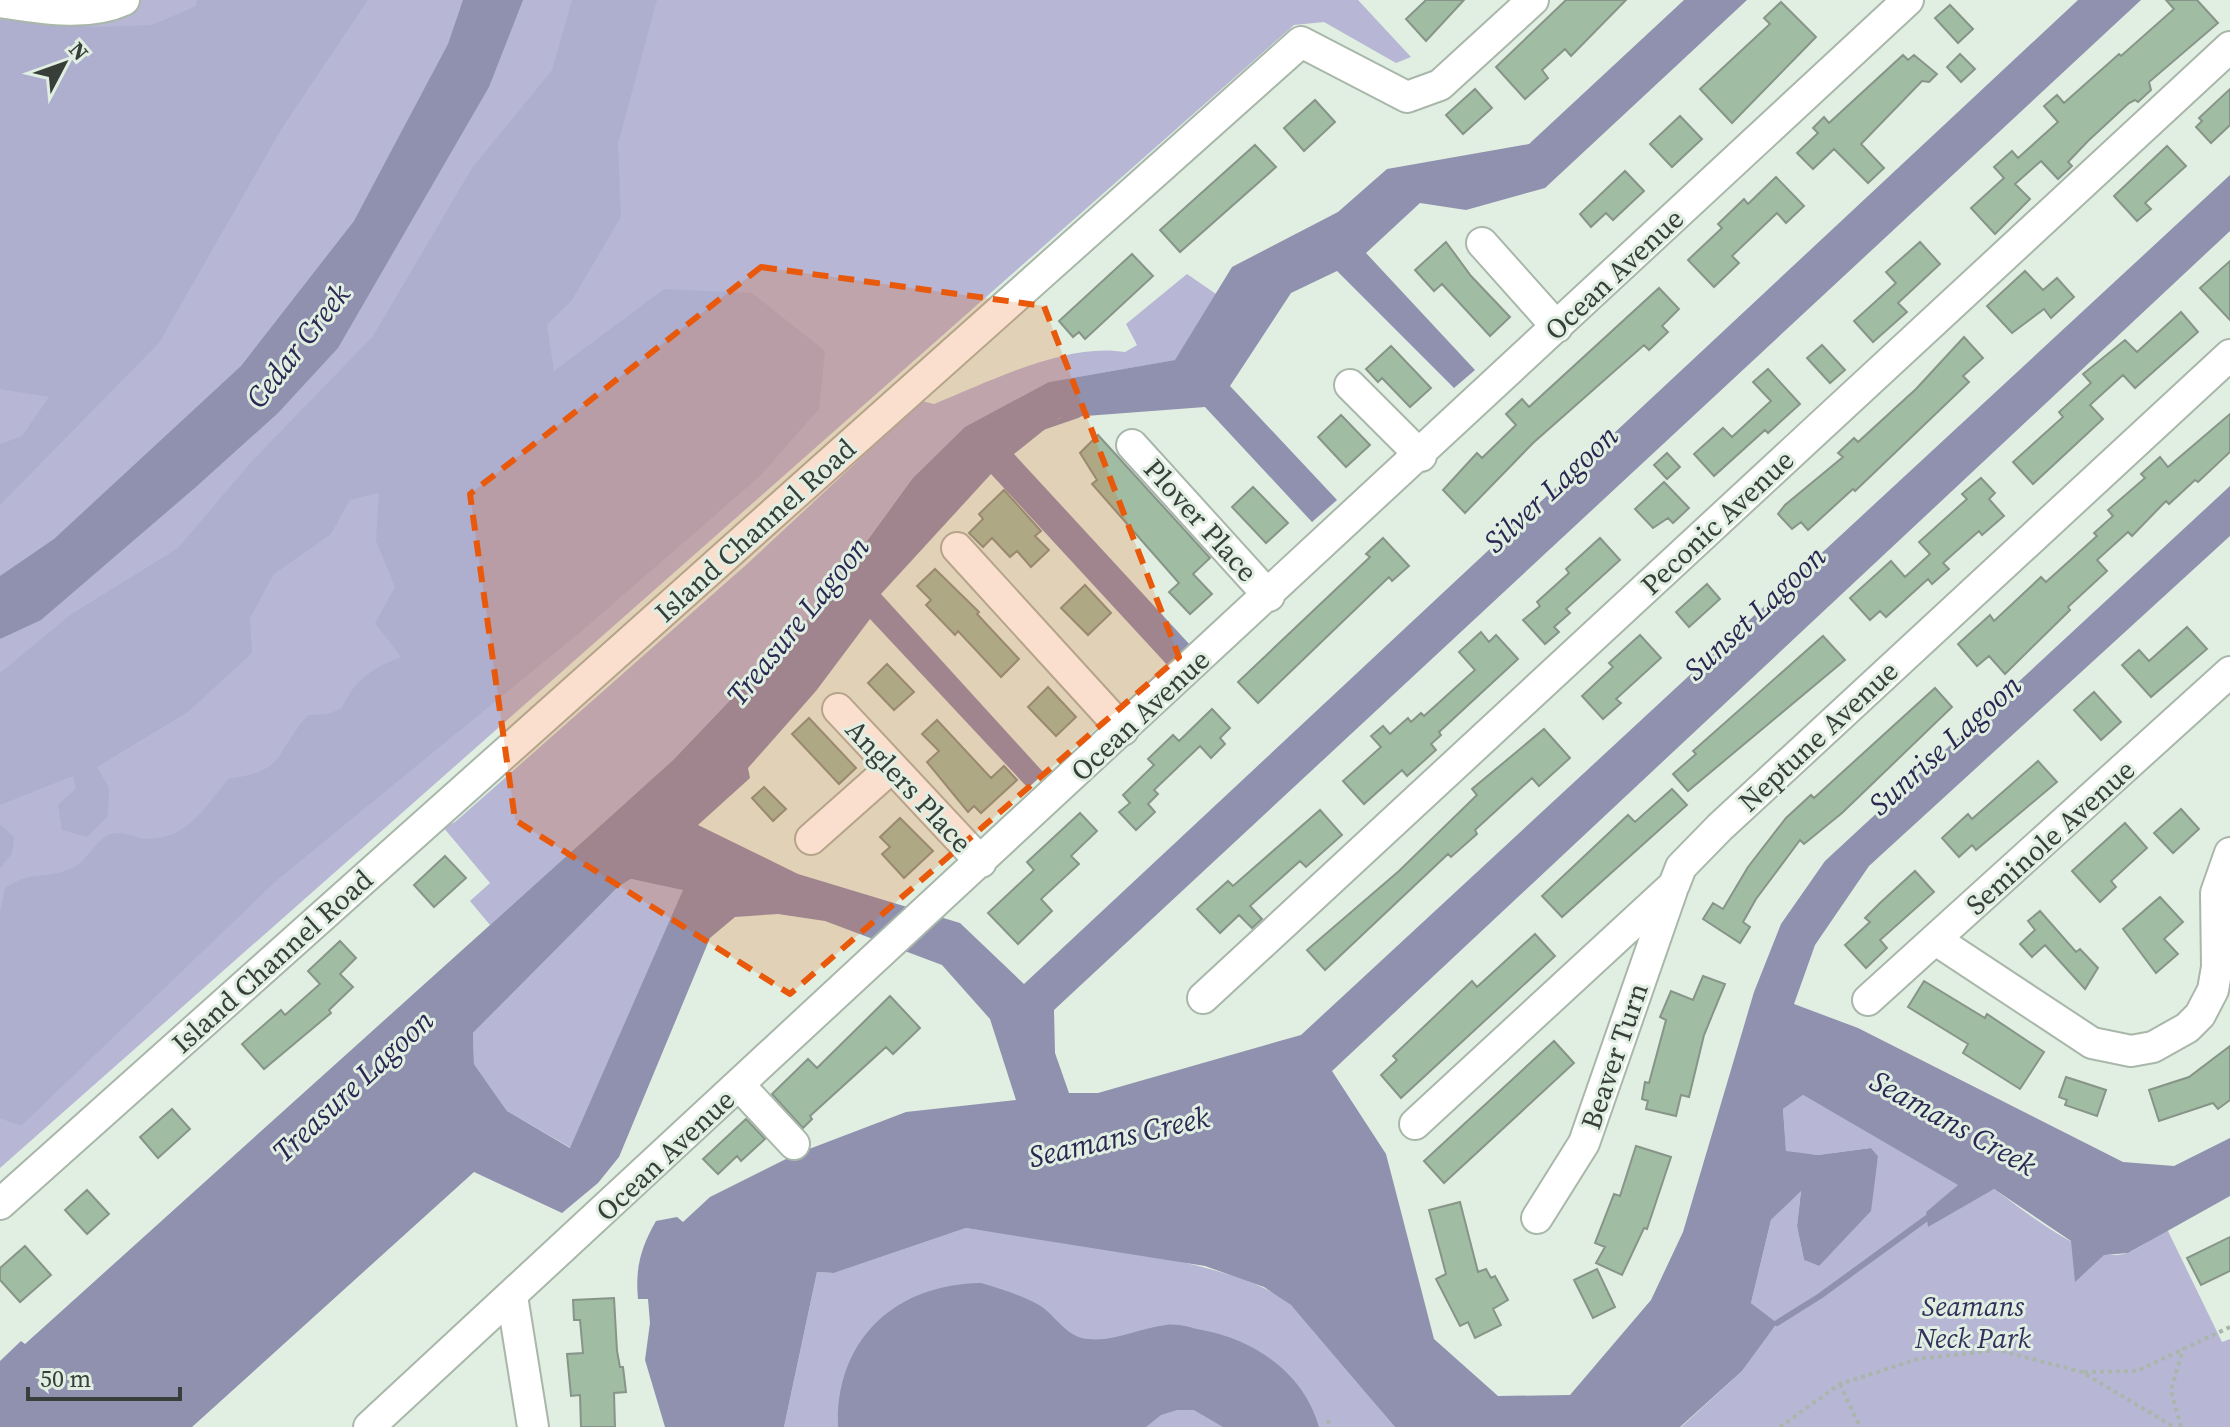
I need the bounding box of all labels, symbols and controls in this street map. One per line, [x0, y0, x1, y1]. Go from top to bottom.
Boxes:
north arrow [24, 24, 104, 104]
text: N [63, 35, 96, 67]
street label: Ocean Avenue [1536, 200, 1692, 348]
water label: Cedar Creek [236, 274, 360, 416]
water label: Silver Lagoon [1474, 416, 1627, 562]
street label: Island Channel Road [646, 429, 864, 630]
street label: Peconic Avenue [1632, 441, 1802, 603]
street label: Plover Place [1136, 450, 1266, 590]
water label: Treasure Lagoon [717, 527, 879, 714]
water label: Sunset Lagoon [1675, 536, 1835, 689]
street label: Ocean Avenue [1062, 641, 1218, 789]
street label: Neptune Avenue [1730, 652, 1906, 820]
water label: Sunrise Lagoon [1859, 665, 2030, 824]
street label: Anglers Place [837, 711, 981, 861]
street label: Seminole Avenue [1957, 751, 2143, 923]
street label: Island Channel Road [163, 860, 381, 1061]
street label: Beaver Turn [1571, 978, 1657, 1134]
water label: Treasure Lagoon [263, 1000, 442, 1171]
water label: Seamans Creek [1863, 1060, 2044, 1186]
street label: Ocean Avenue [587, 1081, 743, 1229]
water label: Seamans Creek [1025, 1096, 1214, 1177]
park label: Seamans Neck Park [1914, 1287, 2032, 1357]
scale bar [28, 1351, 180, 1401]
text: 50 m [40, 1362, 91, 1395]

